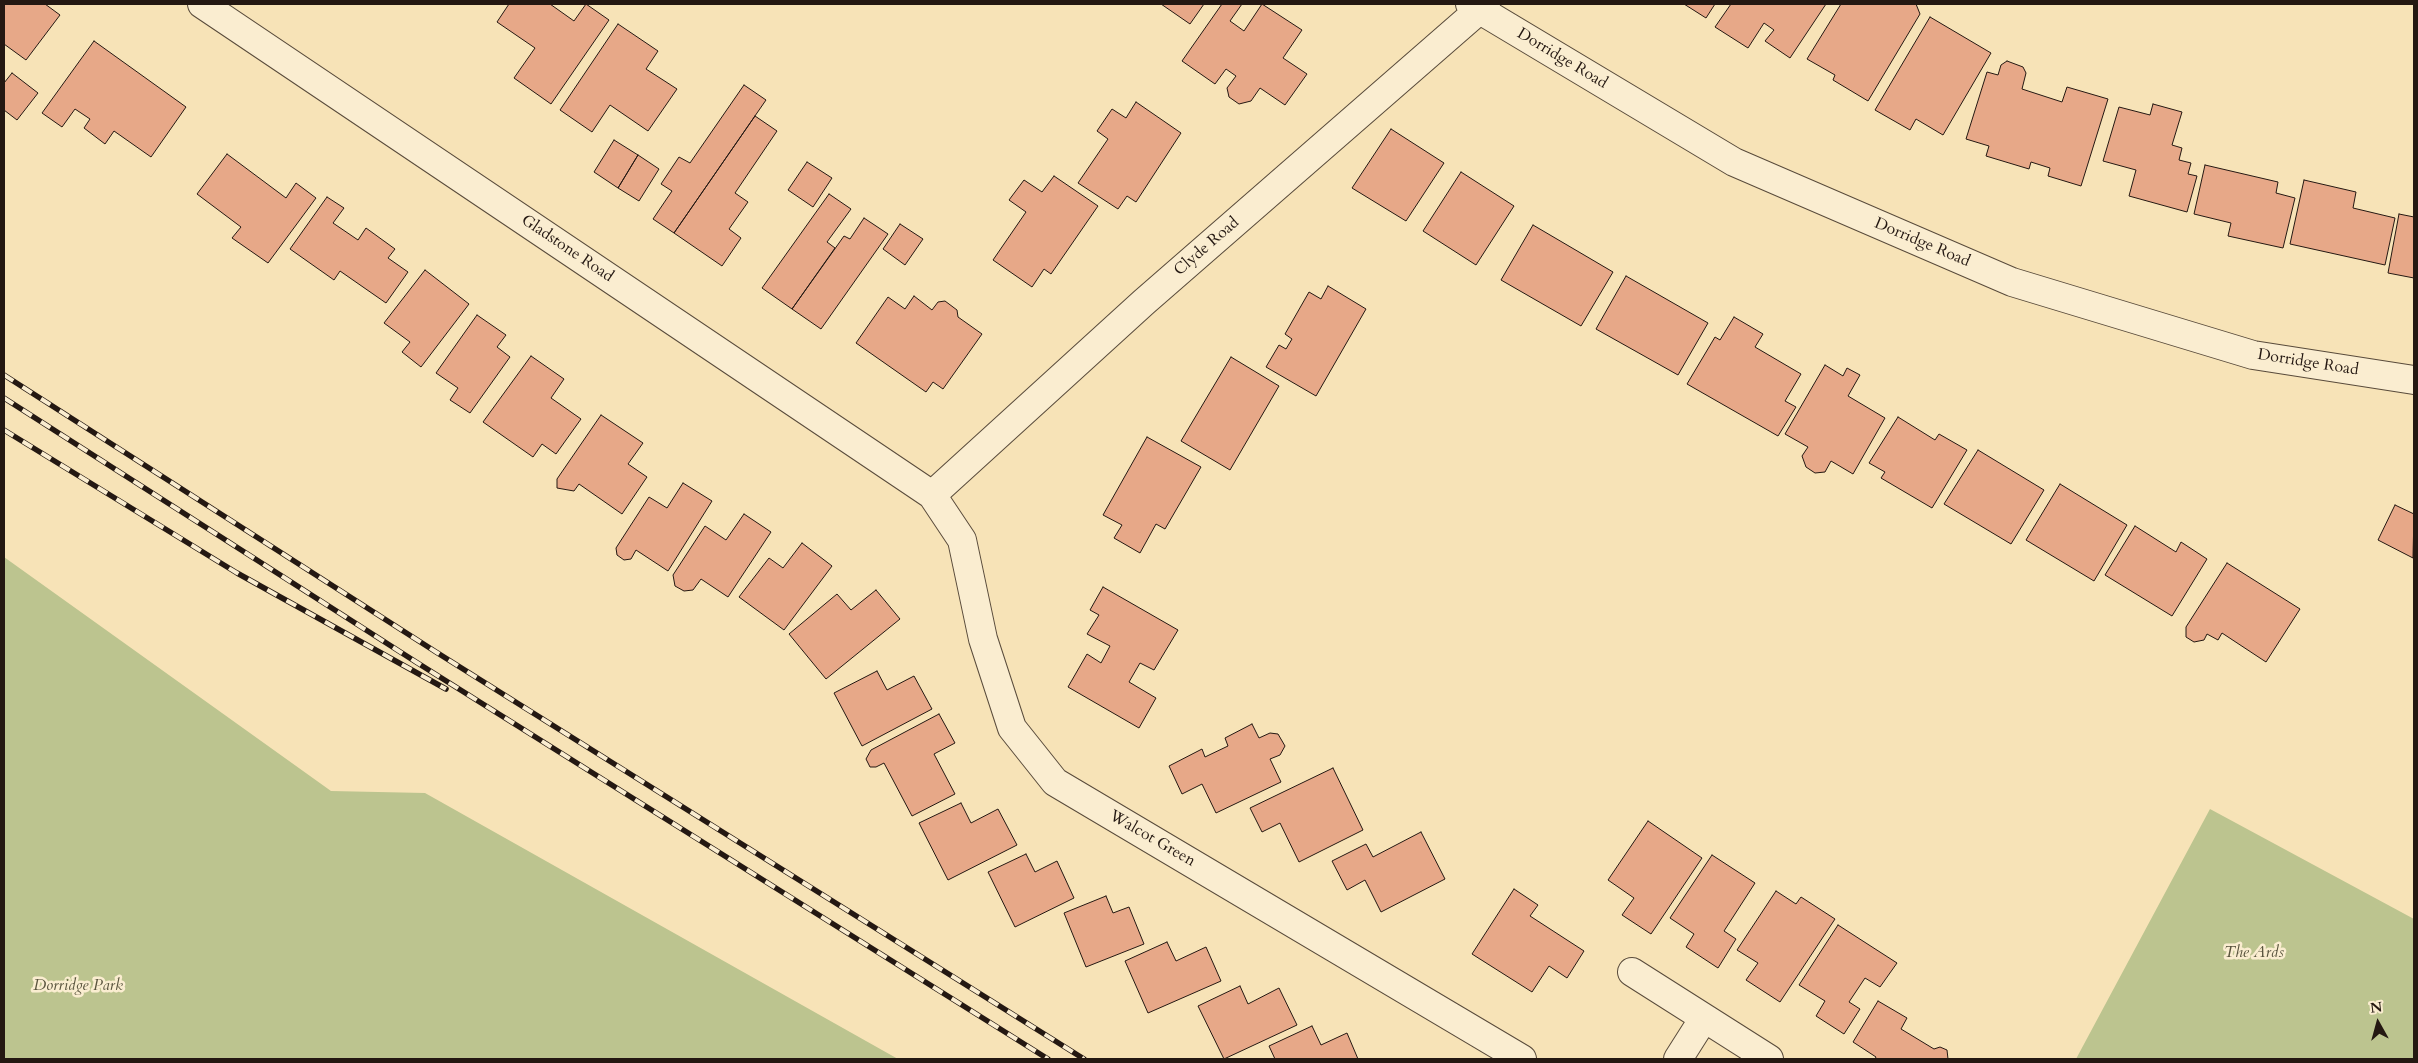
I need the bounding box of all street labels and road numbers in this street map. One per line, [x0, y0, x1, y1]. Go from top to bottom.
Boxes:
street label: Dorridge Road [1513, 24, 1611, 94]
street label: Gladstone Road [517, 211, 617, 287]
street label: Clyde Road [1171, 214, 1243, 280]
street label: Dorridge Road [1871, 214, 1973, 272]
street label: Dorridge Road [2256, 346, 2360, 380]
street label: Walcot Green [1106, 807, 1198, 871]

